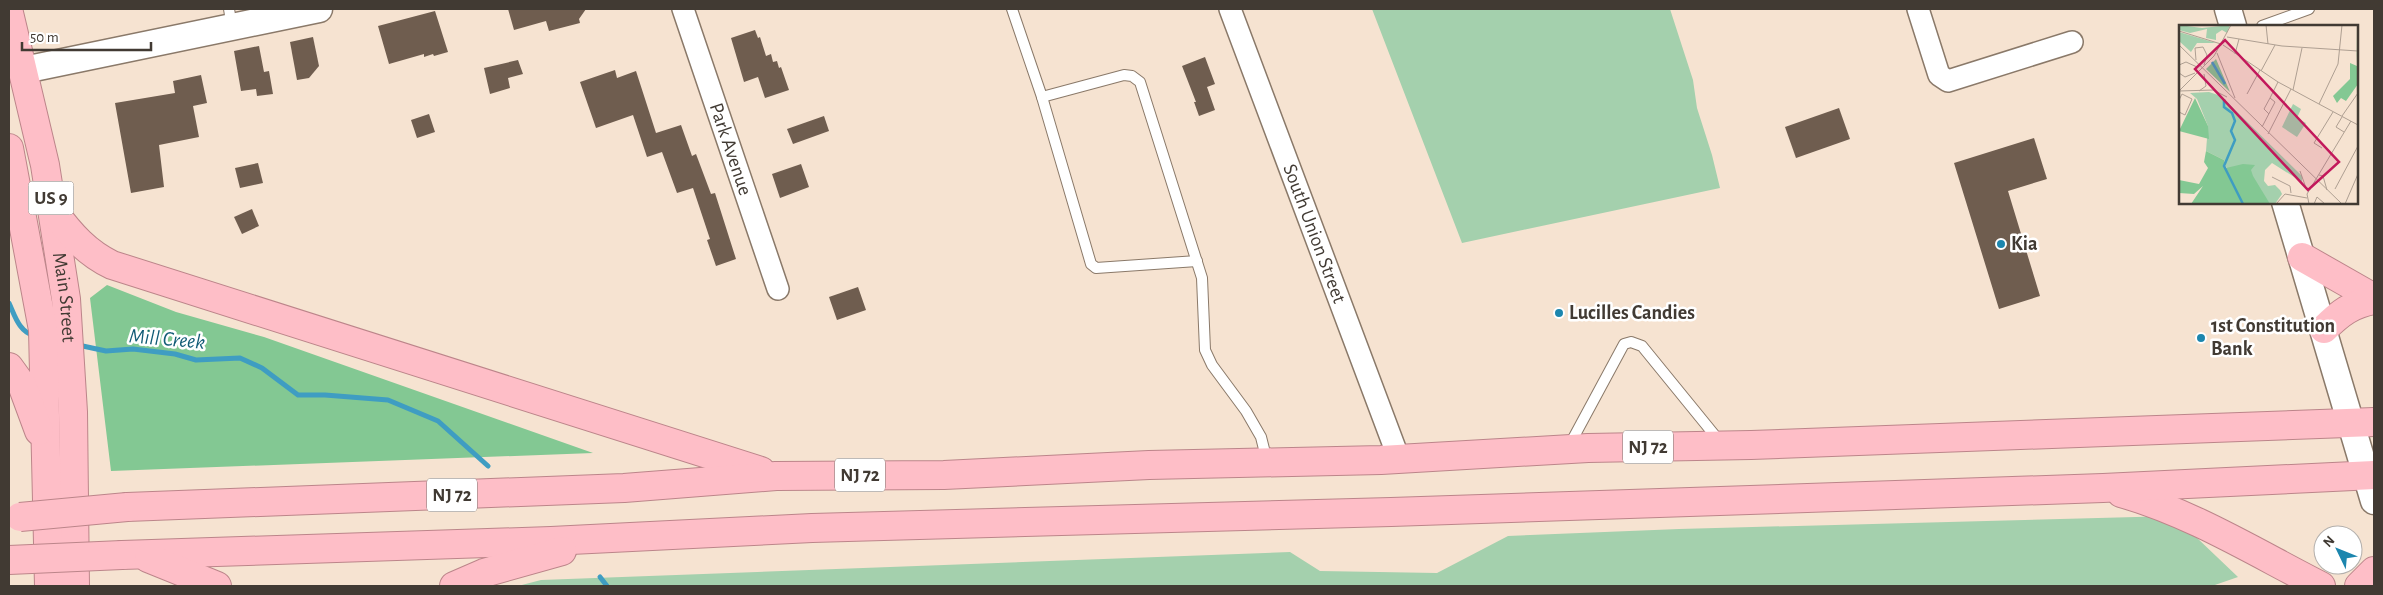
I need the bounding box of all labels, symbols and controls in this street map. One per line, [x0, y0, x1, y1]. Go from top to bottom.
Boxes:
scale bar [22, 20, 151, 52]
inset map [2179, 25, 2358, 204]
text: 50 m [30, 30, 59, 45]
street label: Park Avenue [706, 100, 755, 198]
street label: South Union Street [1279, 161, 1350, 307]
road number: US 9 [28, 182, 74, 214]
place label: Kia [2011, 234, 2038, 254]
marker: Kia [1995, 238, 2007, 250]
street label: Main Street [49, 251, 79, 344]
place label: Lucilles Candies [1569, 303, 1695, 323]
marker: Lucilles Candies [1553, 307, 1565, 319]
place label: 1st Constitution Bank [2211, 316, 2335, 359]
water label: Mill Creek [128, 325, 206, 353]
marker: 1st Constitution Bank [2195, 332, 2207, 344]
road number: NJ 72 [1623, 431, 1673, 464]
road number: NJ 72 [835, 458, 885, 492]
road number: NJ 72 [427, 478, 477, 512]
north arrow [2313, 525, 2363, 575]
text: N [2321, 533, 2338, 550]

